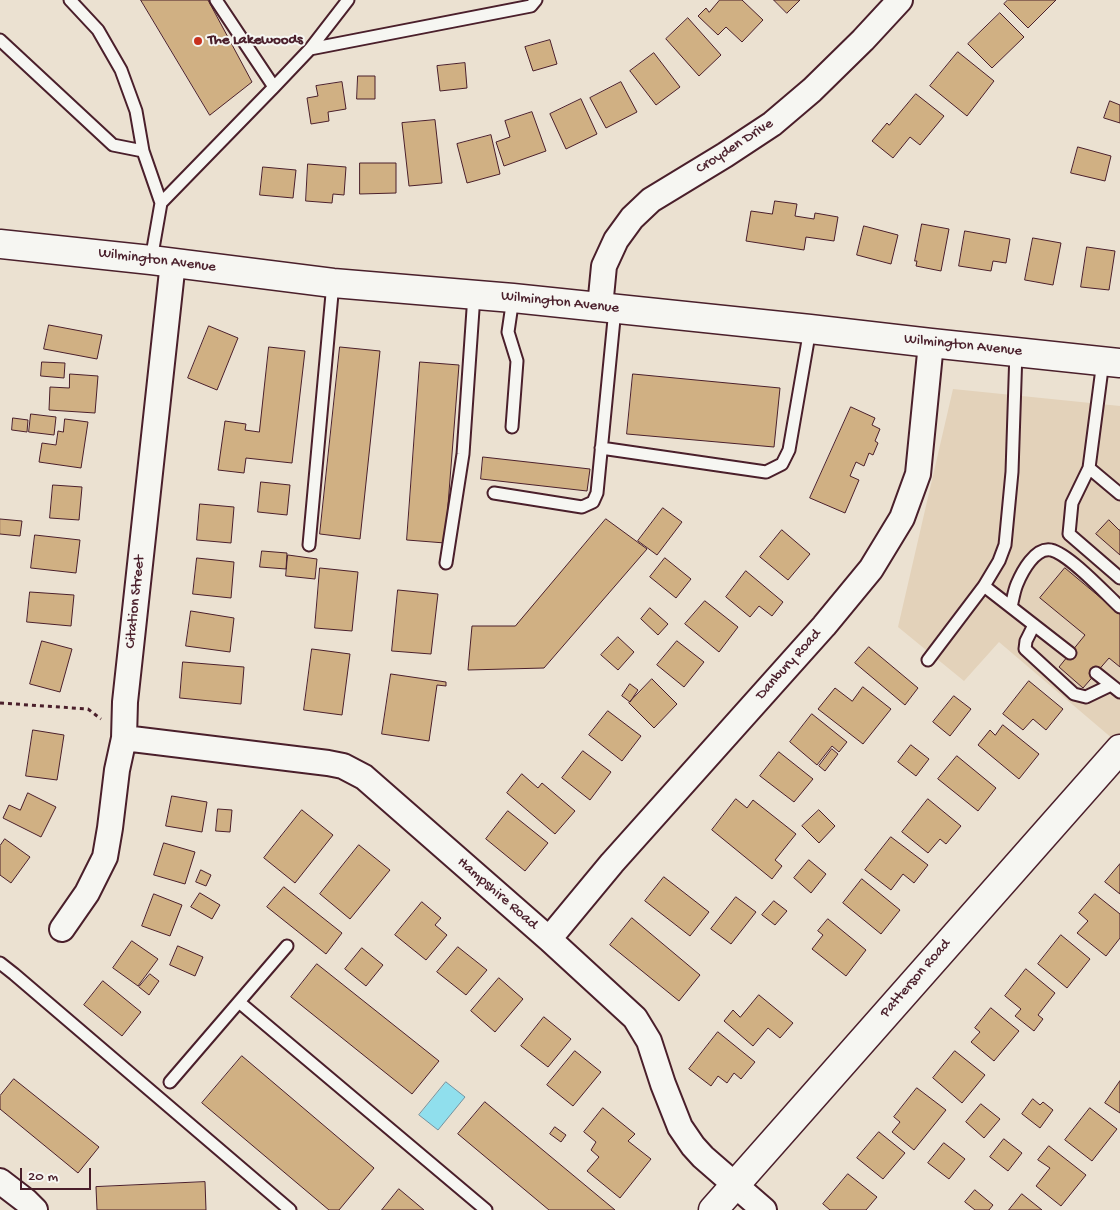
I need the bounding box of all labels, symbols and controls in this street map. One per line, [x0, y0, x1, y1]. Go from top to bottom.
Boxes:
place label: The Lakewoods [208, 32, 303, 50]
marker: The Lakewoods [192, 35, 204, 47]
street label: Croyden Drive [693, 115, 777, 179]
street label: Wilmington Avenue [97, 245, 217, 277]
street label: Wilmington Avenue [500, 288, 620, 318]
street label: Wilmington Avenue [903, 331, 1023, 361]
street label: Citation Street [122, 554, 150, 650]
street label: Danbury Road [752, 626, 826, 704]
street label: Hampshire Road [453, 854, 541, 934]
street label: Patterson Road [877, 936, 955, 1022]
scale bar [22, 1158, 94, 1190]
text: 20 m [28, 1168, 58, 1186]

